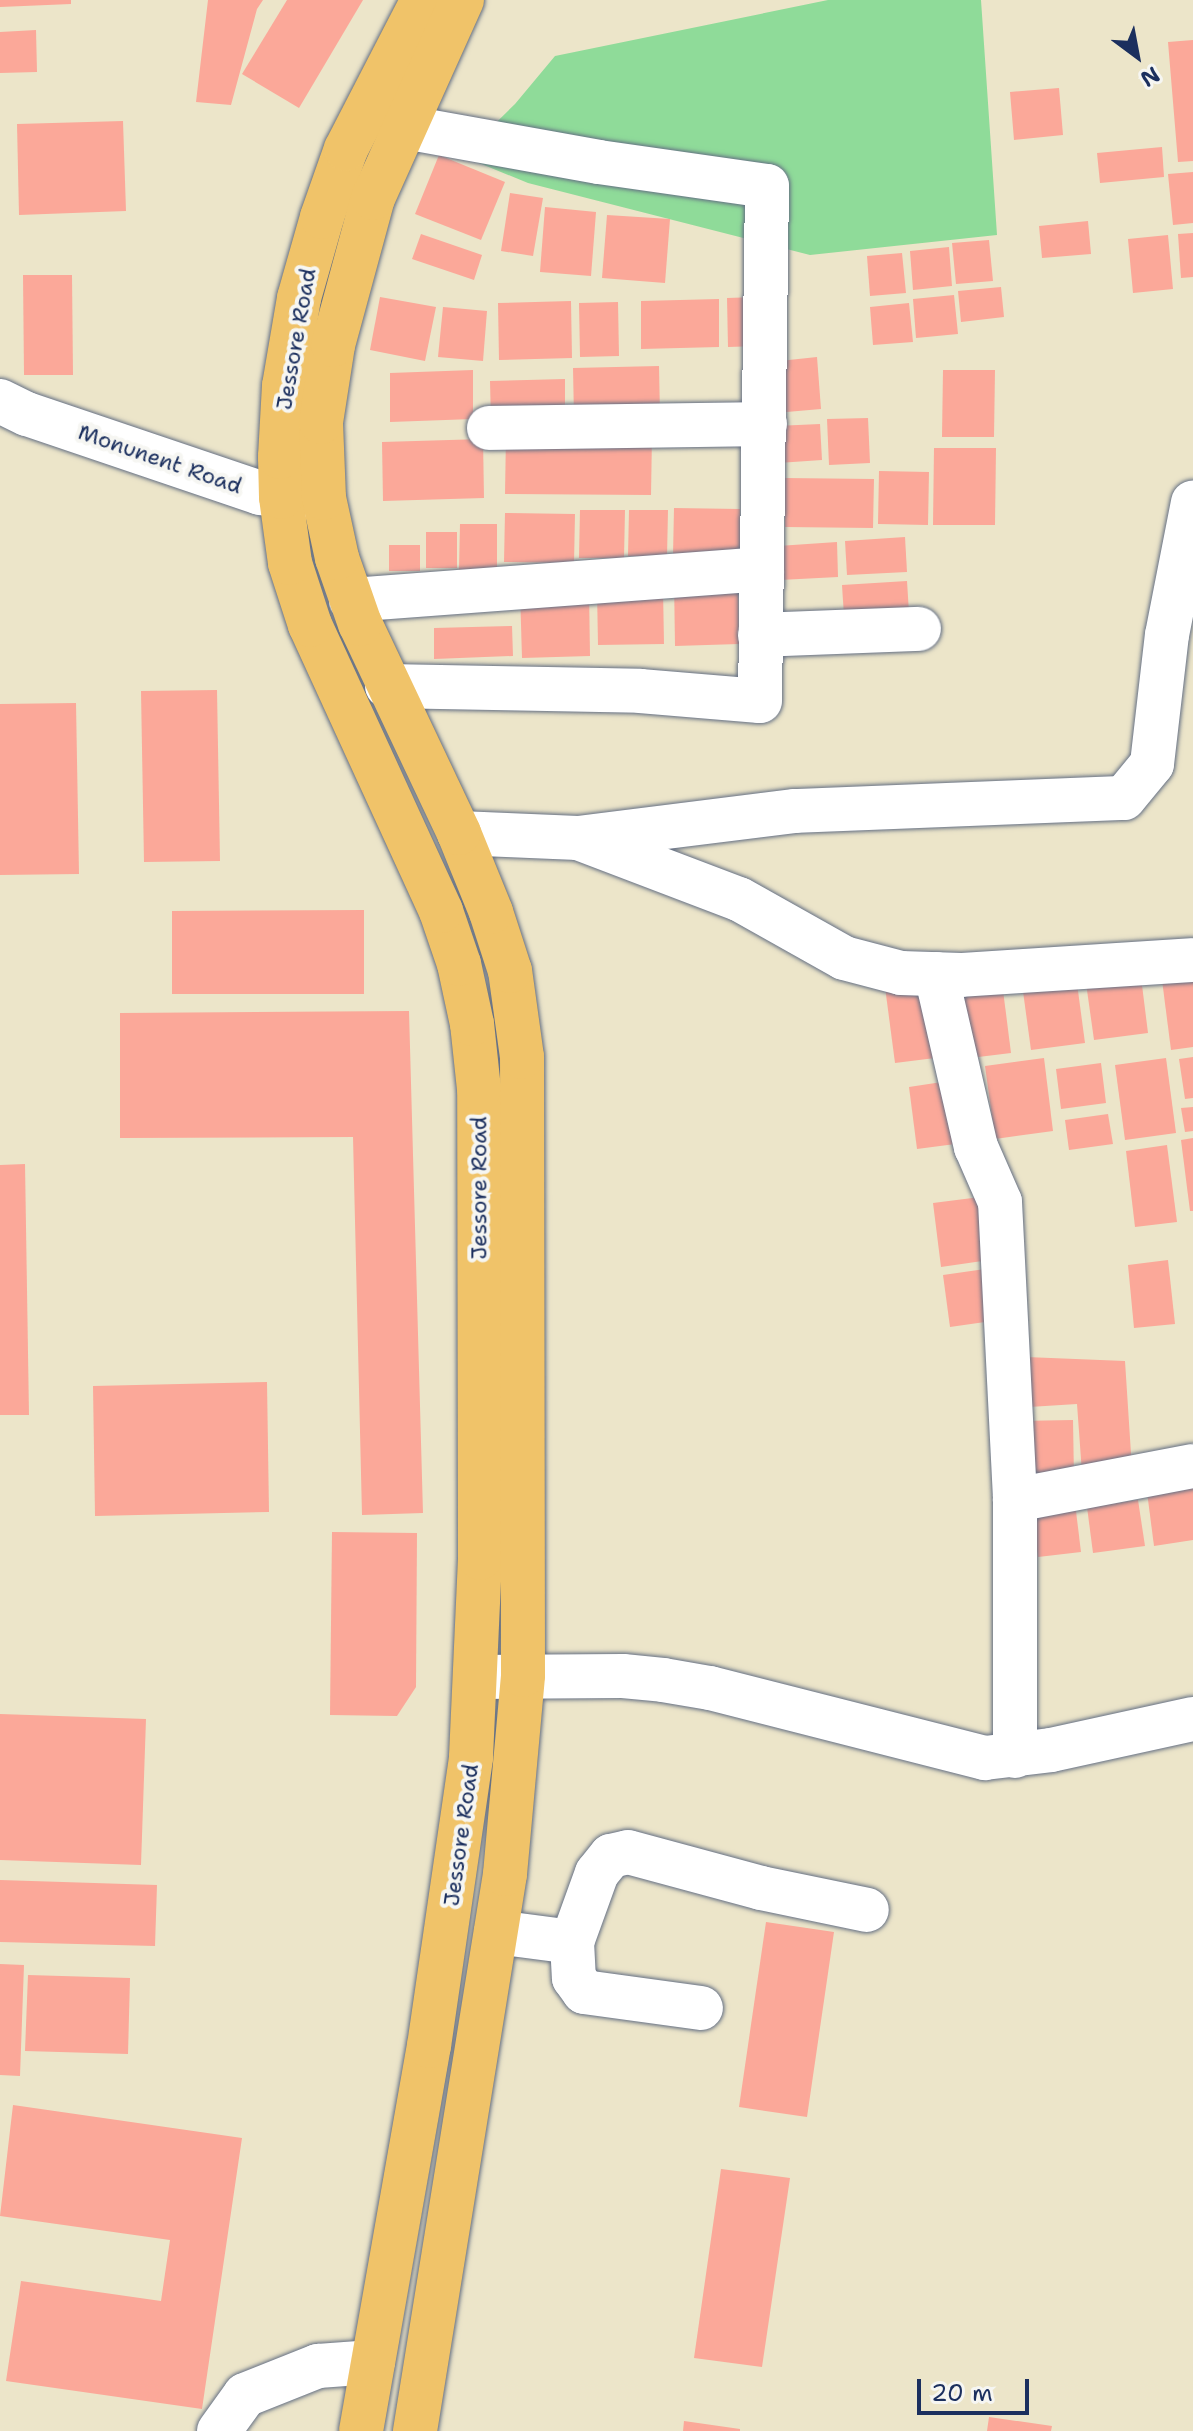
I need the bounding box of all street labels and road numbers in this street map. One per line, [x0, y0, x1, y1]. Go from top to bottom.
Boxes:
street label: Jessore Road [271, 266, 321, 412]
street label: Monunent Road [75, 419, 245, 499]
street label: Jessore Road [466, 1116, 492, 1260]
street label: Jessore Road [438, 1762, 484, 1908]

